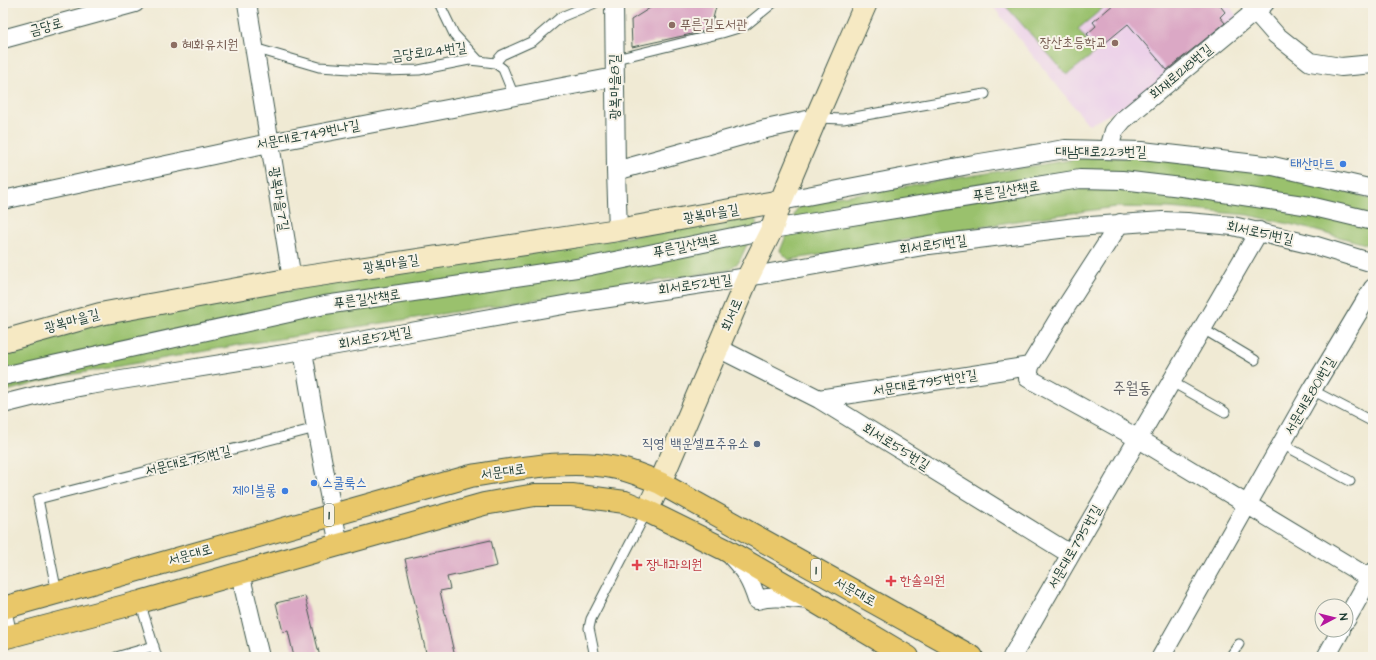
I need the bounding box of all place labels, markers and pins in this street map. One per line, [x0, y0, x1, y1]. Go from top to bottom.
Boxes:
place label: 푸른길도서관 [680, 15, 748, 35]
marker: 푸른길도서관 [667, 20, 677, 30]
place label: 장산초등학교 [1039, 33, 1107, 53]
place label: 혜화유치원 [182, 35, 238, 55]
marker: 장산초등학교 [1110, 38, 1120, 48]
marker: 혜화유치원 [169, 40, 179, 50]
place label: 태산마트 [1290, 154, 1335, 174]
marker: 태산마트 [1338, 159, 1348, 169]
place label: 직영 백운셀프주유소 [642, 434, 749, 454]
marker: 직영 백운셀프주유소 [752, 439, 762, 449]
place label: 스쿨룩스 [322, 473, 367, 493]
marker: 스쿨룩스 [309, 478, 319, 488]
place label: 제이블롱 [232, 481, 277, 501]
marker: 제이블롱 [280, 486, 290, 496]
place label: 장내과의원 [646, 555, 702, 575]
marker: 장내과의원 [631, 559, 643, 571]
place label: 한솔의원 [900, 571, 945, 591]
marker: 한솔의원 [885, 575, 897, 587]

